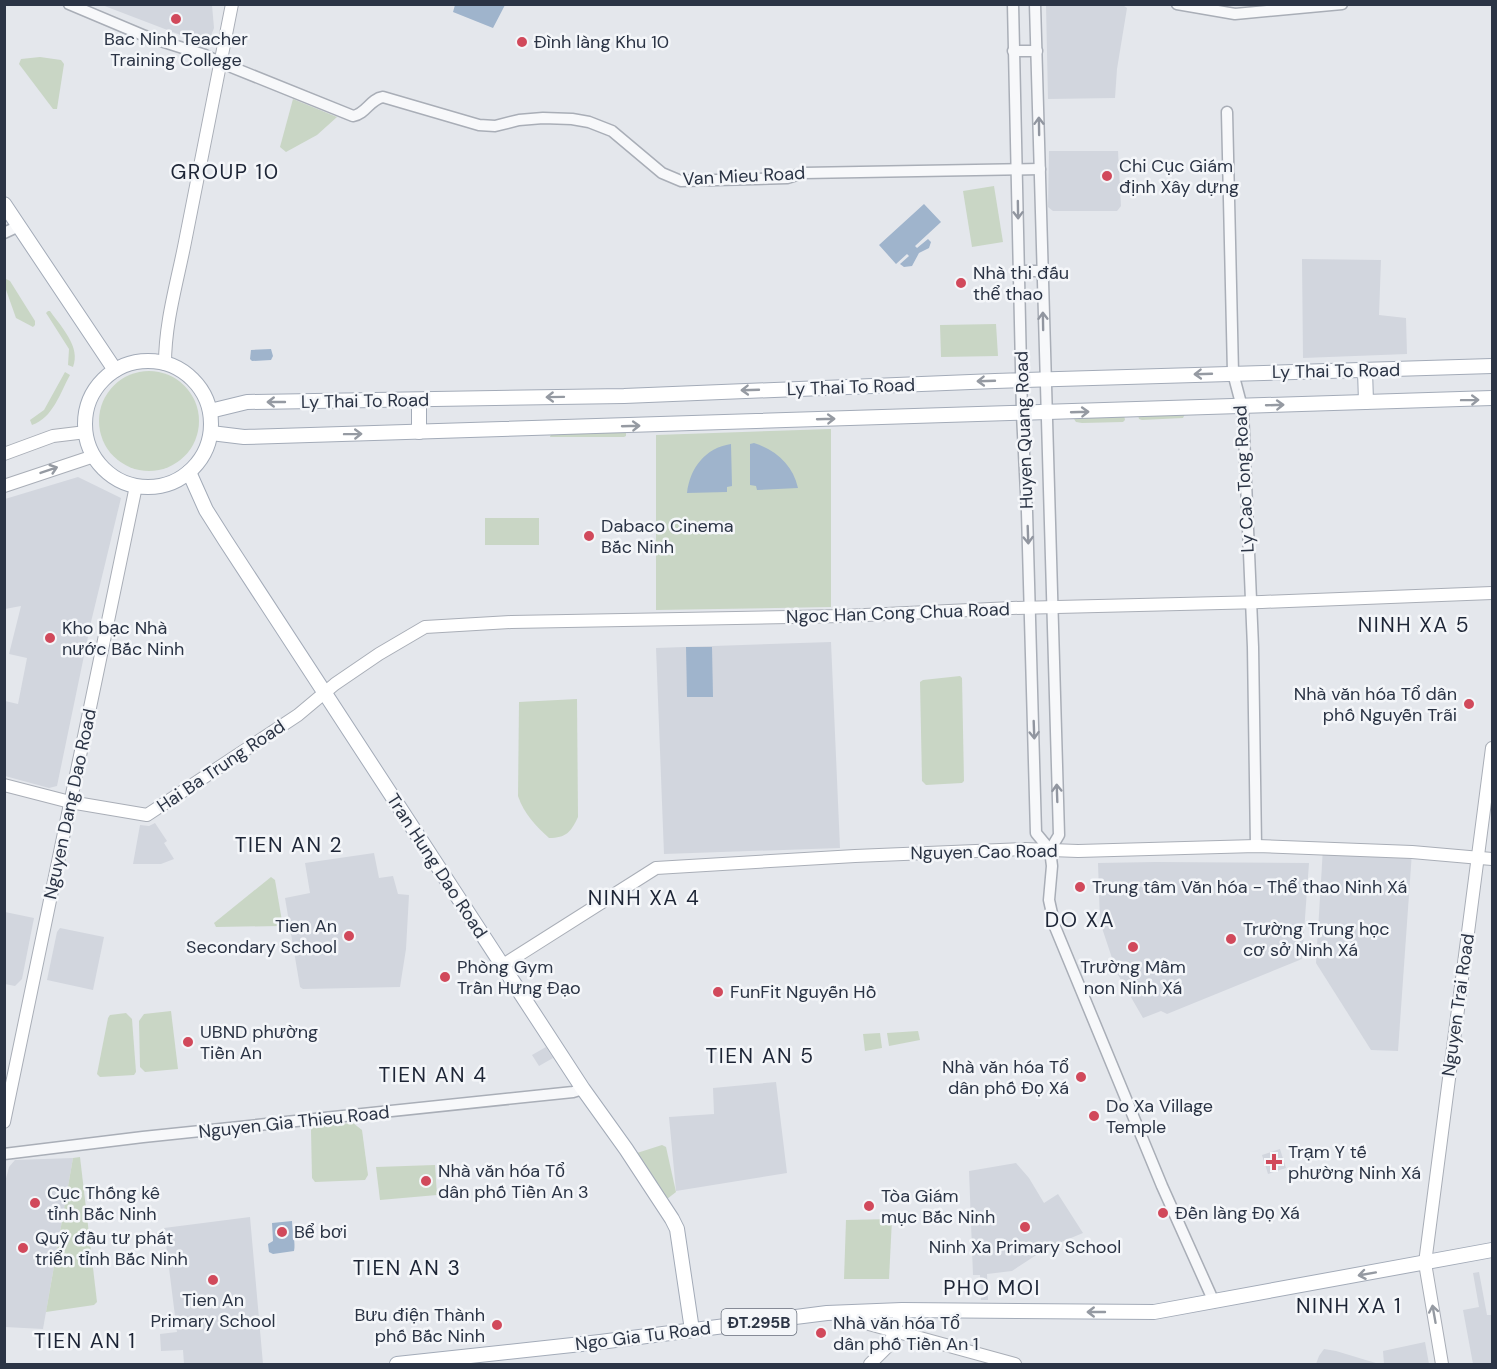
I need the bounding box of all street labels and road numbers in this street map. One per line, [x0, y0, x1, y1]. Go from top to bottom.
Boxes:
street label: Van Mieu Road [682, 161, 806, 191]
street label: Huyen Quang Road [1009, 351, 1039, 509]
street label: Ly Thai To Road [1272, 358, 1400, 384]
street label: Ly Thai To Road [786, 373, 916, 401]
street label: Ly Thai To Road [301, 388, 429, 414]
street label: Ly Cao Tong Road [1228, 405, 1260, 553]
street label: Ngoc Han Cong Chua Road [786, 597, 1010, 629]
street label: Nguyen Dang Dao Road [38, 707, 102, 901]
street label: Hai Ba Trung Road [152, 714, 290, 818]
street label: Tran Hung Dao Road [381, 789, 493, 943]
street label: Nguyen Cao Road [910, 839, 1058, 865]
street label: Nguyen Trai Road [1436, 932, 1480, 1078]
street label: Nguyen Gia Thieu Road [197, 1100, 391, 1144]
road number: ĐT.295B [722, 1309, 796, 1335]
street label: Ngo Gia Tu Road [574, 1316, 712, 1356]

